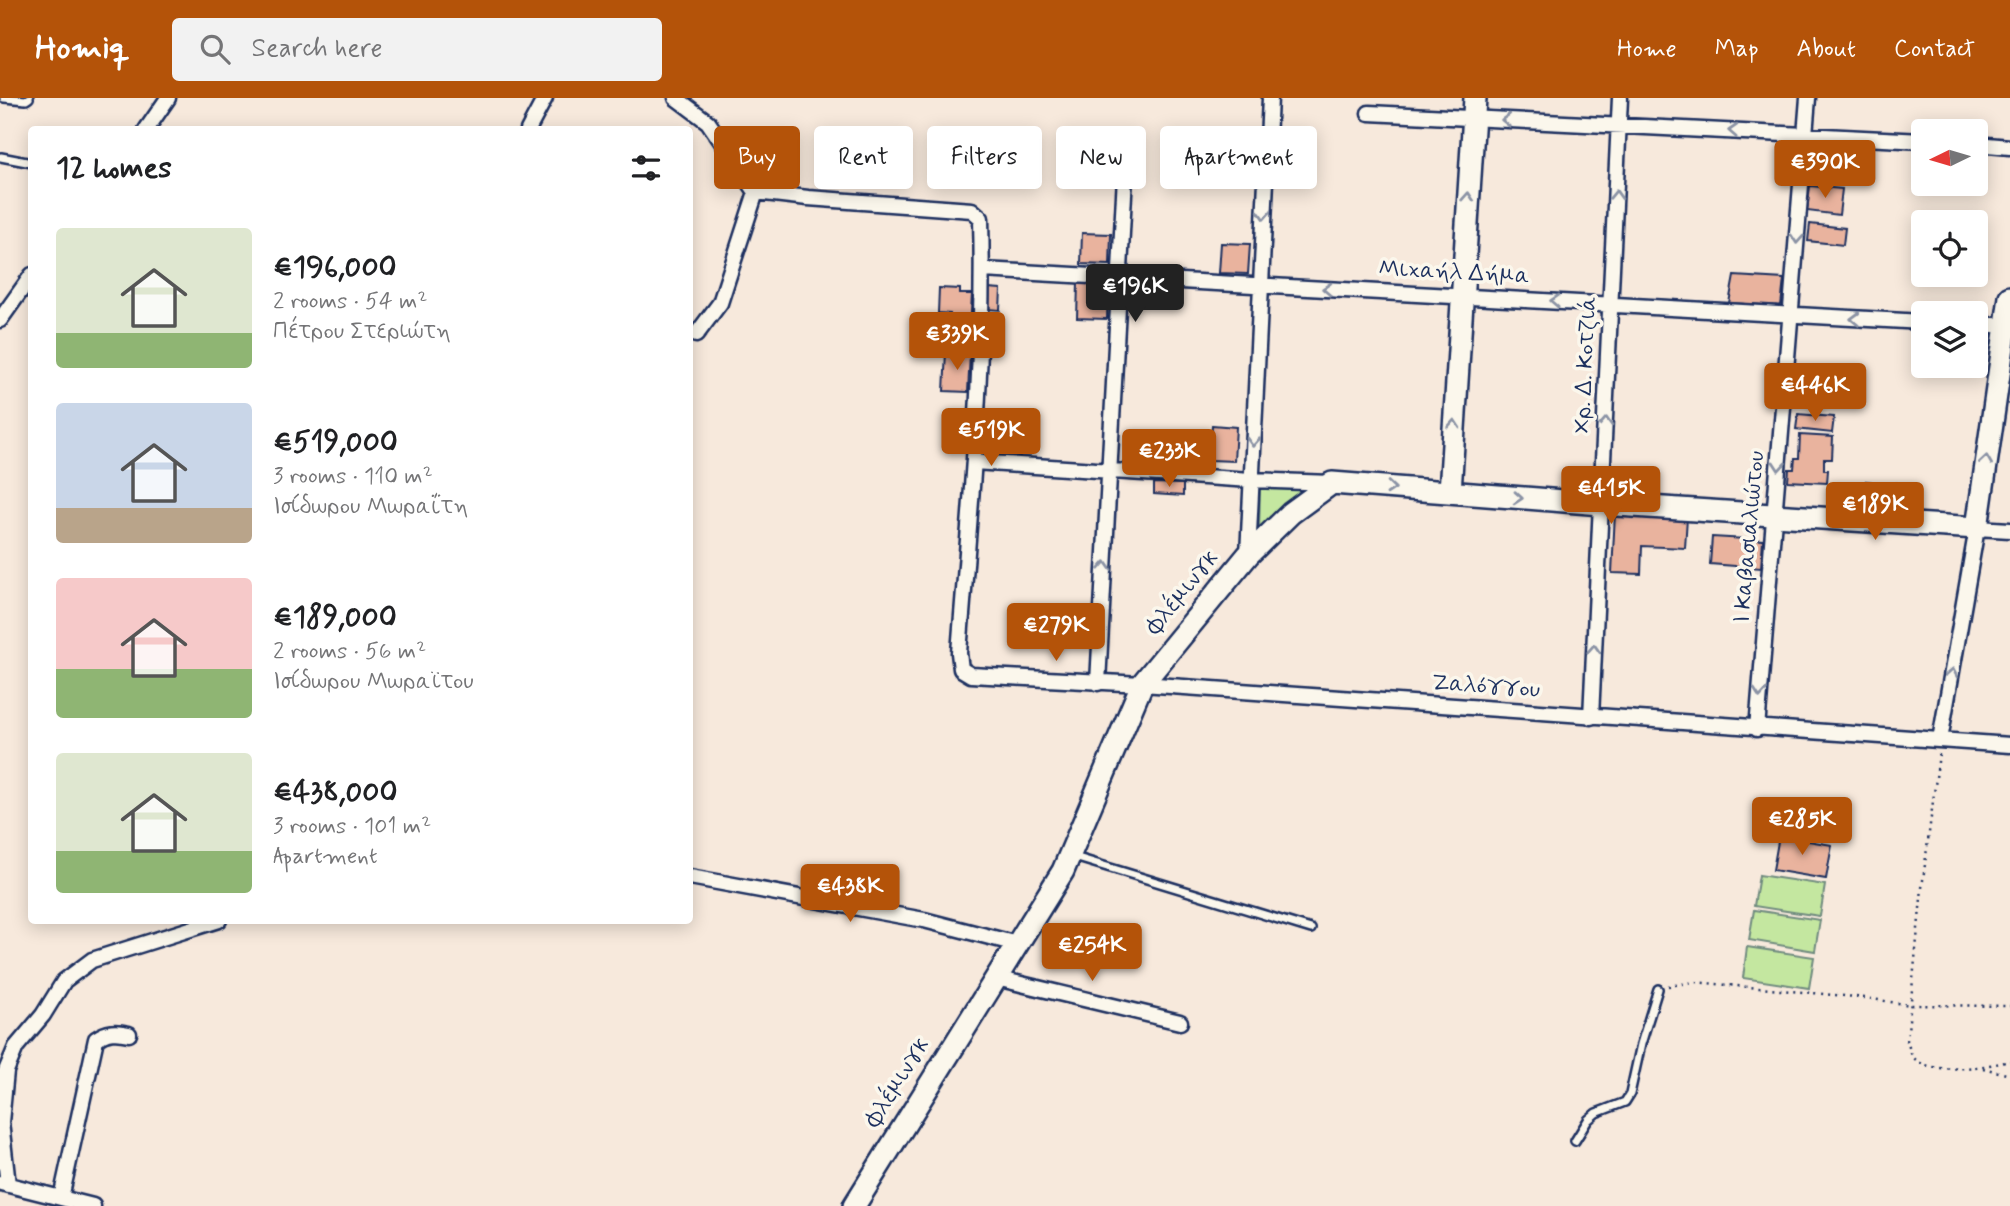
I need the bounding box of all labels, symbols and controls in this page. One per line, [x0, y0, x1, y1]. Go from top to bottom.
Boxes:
search box [172, 18, 662, 81]
text: Homiq [35, 27, 130, 71]
icon: search [196, 30, 234, 68]
text: Search here [252, 32, 382, 66]
text: Home [1617, 34, 1677, 65]
text: Map [1715, 34, 1759, 65]
text: About [1797, 34, 1856, 65]
text: Contact [1894, 34, 1975, 65]
one-way arrow [1500, 113, 1511, 128]
north arrow [1911, 119, 1988, 196]
map controls [1911, 119, 1988, 378]
one-way arrow [1727, 124, 1738, 139]
chip: Buy [714, 126, 800, 189]
chip: Rent [814, 126, 913, 189]
chip: Filters [927, 126, 1042, 189]
chip: New [1056, 126, 1146, 189]
chip: Apartment [1160, 126, 1317, 189]
pin: €390K [1776, 140, 1874, 200]
text: €390K [1790, 148, 1860, 178]
text: 12 homes [56, 149, 172, 188]
icon: filters [627, 149, 665, 187]
one-way arrow [1609, 189, 1624, 200]
one-way arrow [1461, 192, 1476, 203]
one-way arrow [1256, 210, 1271, 221]
button: locate [1911, 210, 1988, 287]
one-way arrow [1790, 234, 1805, 245]
text: €196,000 [273, 248, 397, 287]
street label: Μιχαήλ Δήμα [1378, 254, 1530, 292]
icon: home [112, 256, 196, 340]
pin: €196K [1086, 264, 1184, 324]
text: €196K [1102, 272, 1168, 302]
one-way arrow [1322, 282, 1333, 297]
text: 2 rooms · 54 m² [273, 287, 427, 317]
one-way arrow [1549, 293, 1560, 308]
street label: Χρ. Δ. Κοτζιά [1567, 296, 1605, 434]
button: layers [1911, 301, 1988, 378]
one-way arrow [1849, 311, 1860, 326]
pin: €339K [908, 313, 1006, 372]
text: Πέτρου Στεριώτη [273, 317, 451, 347]
text: €339K [925, 320, 989, 350]
pin: €446K [1766, 364, 1864, 423]
text: €446K [1780, 371, 1850, 401]
pin: €519K [942, 408, 1040, 468]
text: €519K [957, 416, 1025, 446]
one-way arrow [1598, 416, 1613, 427]
one-way arrow [1446, 419, 1461, 430]
text: €519,000 [273, 423, 398, 462]
pin: €233K [1120, 430, 1218, 489]
icon: home [112, 431, 196, 515]
text: €233K [1138, 437, 1200, 467]
one-way arrow [1246, 437, 1261, 448]
street label: Ι Καβασιαλιώτου [1728, 450, 1772, 624]
one-way arrow [1979, 454, 1994, 466]
one-way arrow [1772, 461, 1787, 472]
text: 3 rooms · 110 m² [273, 462, 433, 492]
pin: €415K [1562, 466, 1660, 526]
text: €415K [1577, 474, 1645, 504]
one-way arrow [1386, 480, 1397, 495]
pin: €189K [1826, 482, 1924, 542]
one-way arrow [1513, 490, 1524, 505]
text: €189K [1842, 490, 1908, 520]
text: Ισίδωρου Μωραΐτη [273, 492, 468, 522]
street label: Φλέμινγκ [1138, 543, 1226, 642]
one-way arrow [1097, 560, 1112, 571]
text: €189,000 [273, 598, 397, 637]
pin: €279K [1007, 603, 1105, 663]
icon: home [112, 606, 196, 690]
text: €279K [1023, 611, 1089, 641]
text: 2 rooms · 56 m² [273, 637, 426, 667]
one-way arrow [1587, 644, 1602, 655]
text: Ισίδωρου Μωραϊτου [273, 667, 474, 697]
one-way arrow [1944, 667, 1959, 679]
street label: Ζαλόγγου [1431, 668, 1541, 706]
one-way arrow [1753, 688, 1768, 699]
text: €438,000 [273, 773, 398, 812]
icon: home [112, 781, 196, 865]
pin: €285K [1753, 798, 1851, 857]
text: €285K [1768, 805, 1836, 835]
text: 3 rooms · 101 m² [273, 812, 431, 842]
text: Apartment [273, 842, 378, 872]
pin: €438K [801, 864, 899, 924]
text: €438K [817, 872, 883, 902]
pin: €254K [1043, 924, 1141, 983]
text: €254K [1058, 931, 1126, 961]
street label: Φλέμινγκ [857, 1032, 937, 1134]

